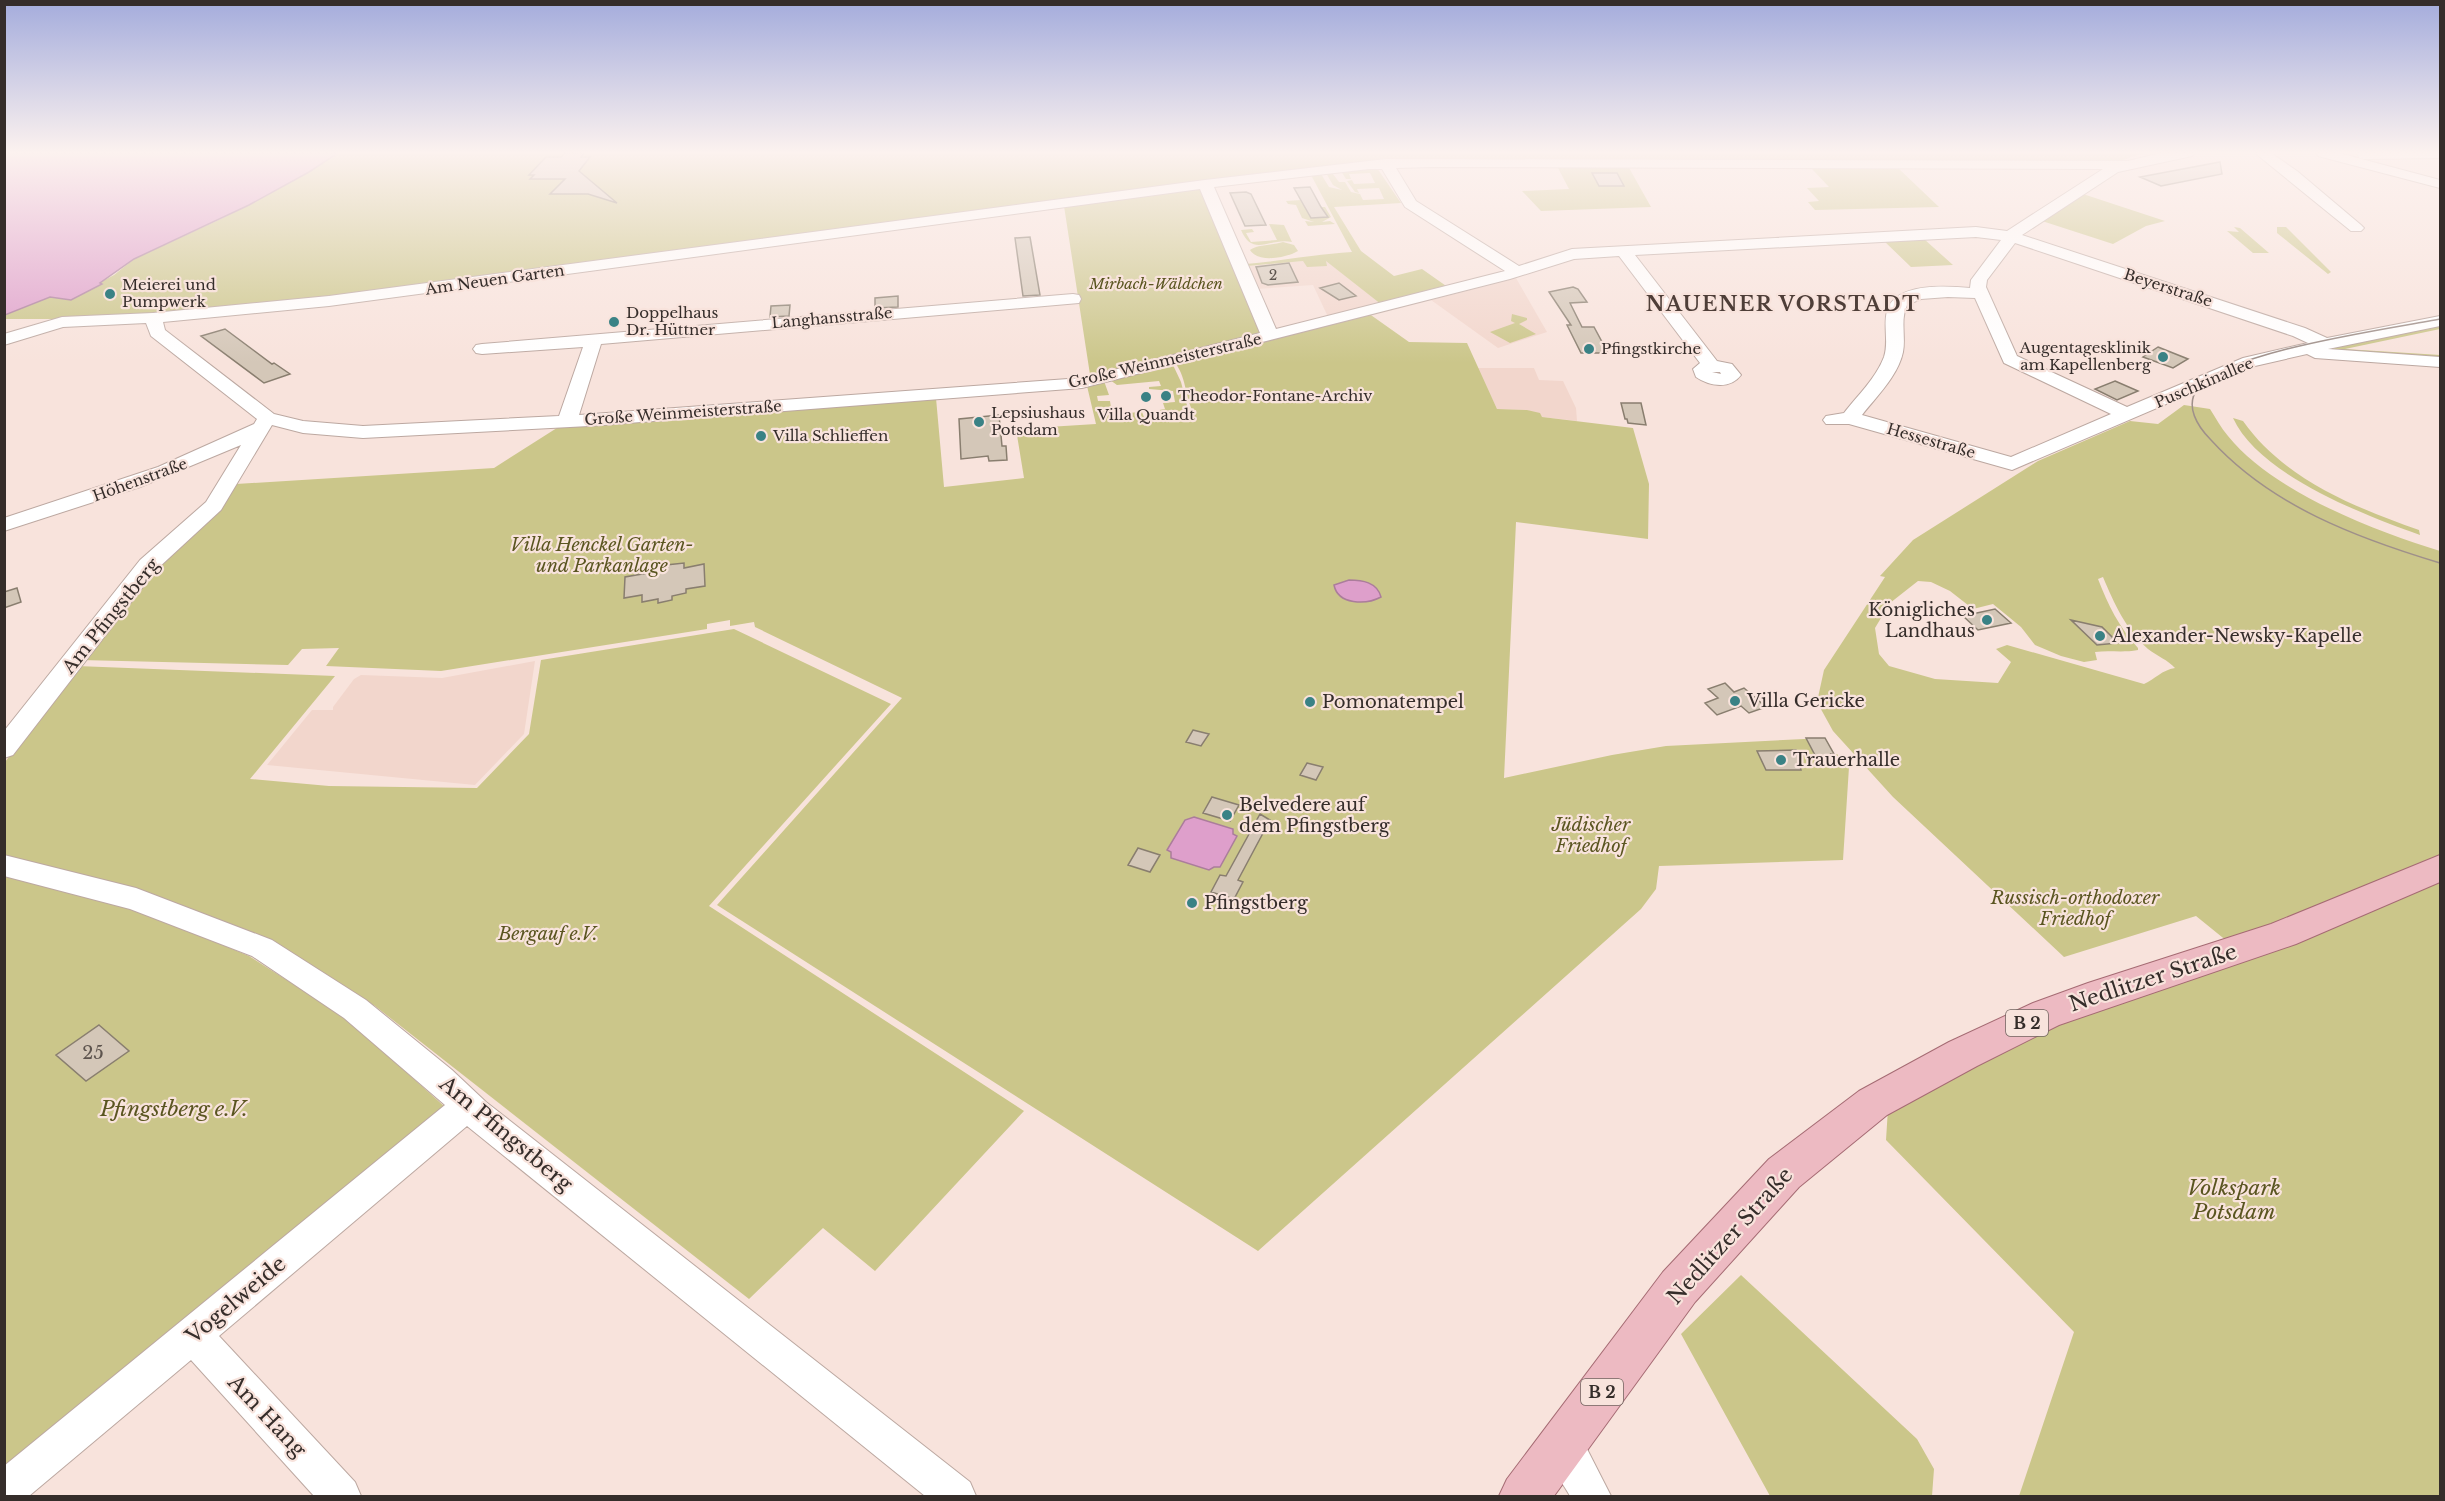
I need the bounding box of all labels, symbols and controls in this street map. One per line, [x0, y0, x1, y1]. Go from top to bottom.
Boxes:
street label: Am Neuen Garten [423, 260, 566, 299]
street label: Beyerstraße [2122, 264, 2215, 311]
house number: 2 [1269, 266, 1277, 284]
park label: Mirbach-Wäldchen [1088, 274, 1223, 293]
place label: Meierei und Pumpwerk [122, 275, 216, 311]
marker: Meierei und Pumpwerk [103, 287, 117, 301]
district label: NAUENER VORSTADT [1646, 292, 1920, 316]
place label: Doppelhaus Dr. Hüttner [626, 303, 719, 339]
street label: Langhansstraße [771, 303, 893, 332]
marker: Doppelhaus Dr. Hüttner [607, 315, 621, 329]
street label: Große Weinmeisterstraße [1066, 329, 1263, 392]
place label: Augentagesklinik am Kapellenberg [2019, 338, 2152, 374]
place label: Pfingstkirche [1601, 339, 1701, 358]
marker: Pfingstkirche [1582, 342, 1596, 356]
marker: Augentagesklinik am Kapellenberg [2156, 350, 2170, 364]
street label: Puschkinallee [2152, 353, 2256, 412]
place label: Theodor-Fontane-Archiv [1178, 386, 1372, 405]
marker: Theodor-Fontane-Archiv [1159, 389, 1173, 403]
marker: Villa Quandt [1139, 390, 1153, 404]
street label: Große Weinmeisterstraße [584, 396, 782, 429]
place label: Lepsiushaus Potsdam [991, 403, 1085, 439]
place label: Villa Quandt [1096, 405, 1195, 424]
marker: Lepsiushaus Potsdam [972, 415, 986, 429]
street label: Hessestraße [1885, 419, 1978, 462]
place label: Villa Schlieffen [772, 426, 888, 445]
marker: Villa Schlieffen [754, 429, 768, 443]
street label: Höhenstraße [90, 454, 190, 505]
park label: Villa Henckel Garten- und Parkanlage [510, 534, 694, 577]
street label: Am Pfingstberg [57, 554, 164, 679]
place label: Königliches Landhaus [1868, 599, 1975, 642]
marker: Königliches Landhaus [1980, 613, 1994, 627]
place label: Alexander-Newsky-Kapelle [2111, 625, 2362, 647]
marker: Alexander-Newsky-Kapelle [2093, 629, 2107, 643]
place label: Villa Gericke [1746, 690, 1865, 712]
place label: Pomonatempel [1322, 691, 1464, 713]
marker: Villa Gericke [1728, 694, 1742, 708]
marker: Pomonatempel [1303, 695, 1317, 709]
place label: Trauerhalle [1793, 749, 1900, 771]
marker: Trauerhalle [1774, 753, 1788, 767]
place label: Belvedere auf dem Pfingstberg [1239, 794, 1390, 837]
marker: Belvedere auf dem Pfingstberg [1220, 808, 1234, 822]
park label: Jüdischer Friedhof [1551, 814, 1631, 857]
park label: Russisch-orthodoxer Friedhof [1990, 887, 2160, 930]
place label: Pfingstberg [1204, 892, 1308, 914]
marker: Pfingstberg [1185, 896, 1199, 910]
park label: Bergauf e.V. [497, 923, 599, 945]
street label: Nedlitzer Straße [2066, 939, 2240, 1017]
road number: B 2 [2006, 1010, 2048, 1036]
house number: 25 [82, 1042, 104, 1064]
street label: Am Pfingstberg [433, 1070, 578, 1197]
park label: Pfingstberg e.V. [99, 1096, 248, 1122]
street label: Nedlitzer Straße [1662, 1162, 1798, 1310]
park label: Volkspark Potsdam [2187, 1175, 2281, 1225]
street label: Vogelweide [180, 1251, 291, 1350]
street label: Am Hang [222, 1369, 312, 1463]
road number: B 2 [1581, 1379, 1623, 1405]

